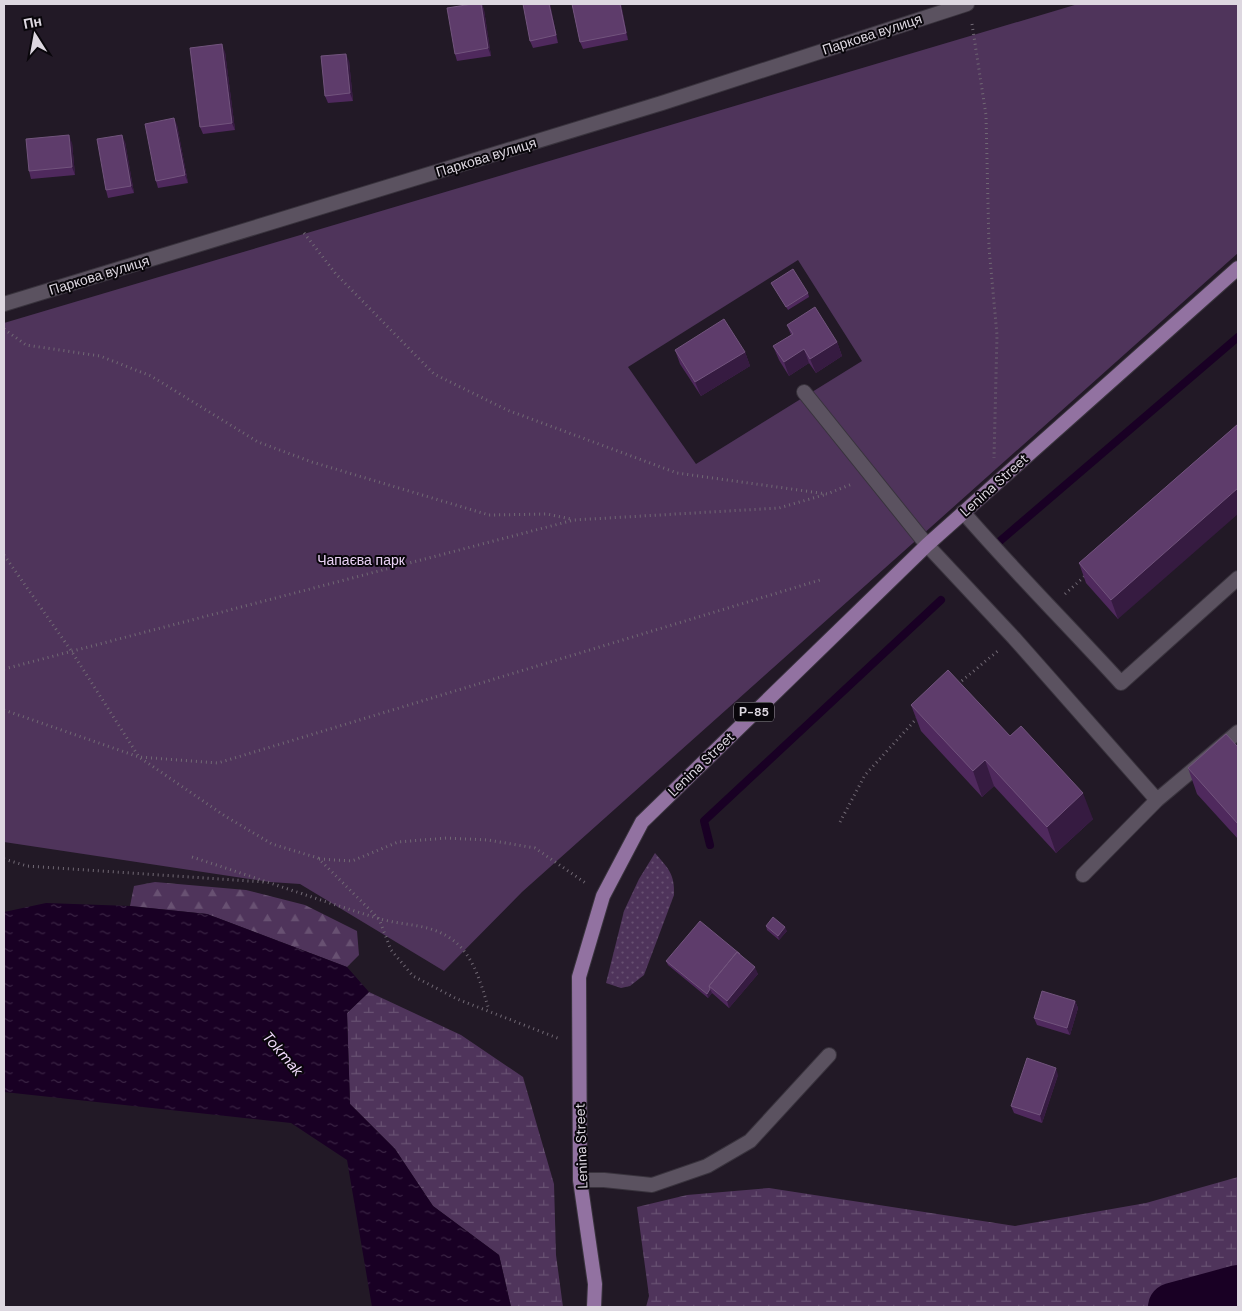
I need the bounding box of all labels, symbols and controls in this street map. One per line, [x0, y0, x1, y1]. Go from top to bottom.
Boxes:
street label: Паркова вулиця [820, 9, 924, 59]
north arrow [10, 10, 60, 60]
text: Пн [22, 12, 43, 33]
street label: Паркова вулиця [434, 133, 538, 181]
street label: Паркова вулиця [47, 251, 151, 299]
street label: Lenina Street [956, 450, 1032, 520]
park label: Чапаєва парк [317, 551, 406, 569]
road number: Р-85 [734, 702, 774, 722]
street label: Lenina Street [664, 728, 738, 800]
water label: Tokmak [258, 1027, 308, 1081]
street label: Lenina Street [571, 1103, 591, 1189]

